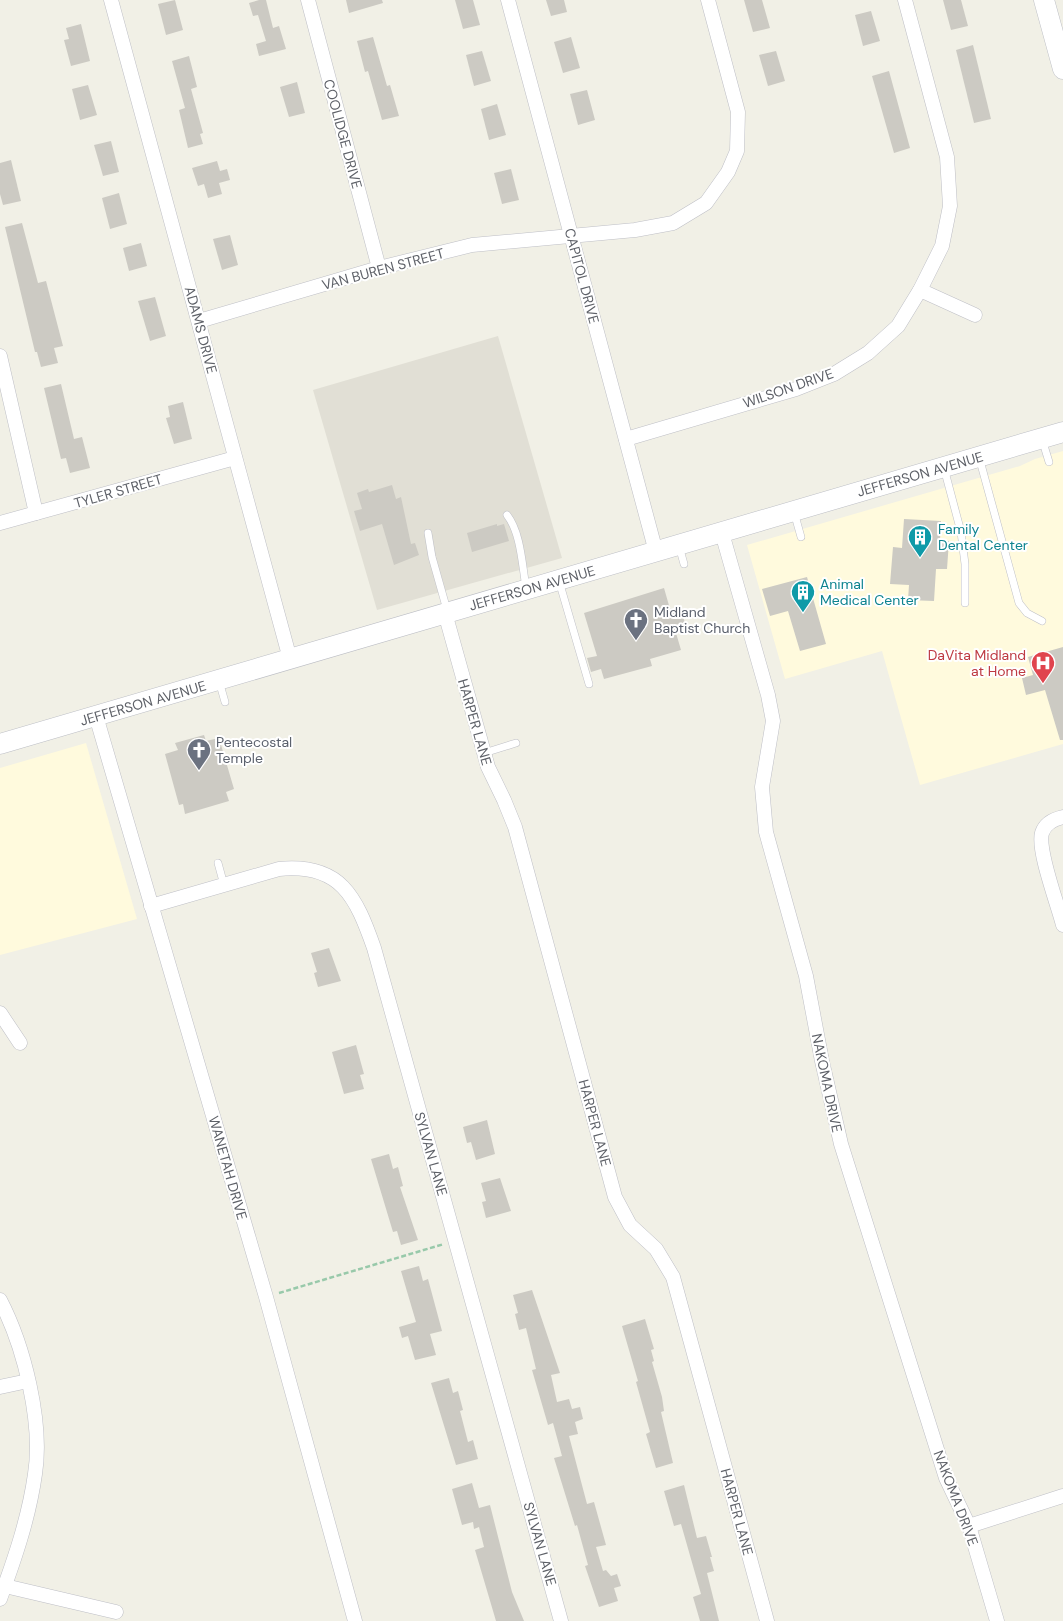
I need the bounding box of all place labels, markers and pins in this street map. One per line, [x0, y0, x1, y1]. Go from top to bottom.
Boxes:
place label: Family Dental Center [938, 520, 1028, 554]
building icon: Family Dental Center [907, 524, 933, 558]
place label: Animal Medical Center [820, 575, 919, 609]
building icon: Animal Medical Center [790, 579, 816, 613]
place label: Midland Baptist Church [654, 603, 750, 637]
church icon: Midland Baptist Church [623, 607, 649, 641]
place label: DaVita Midland at Home [928, 646, 1026, 680]
hospital icon: DaVita Midland at Home [1030, 650, 1056, 684]
place label: Pentecostal Temple [216, 733, 292, 767]
church icon: Pentecostal Temple [186, 737, 212, 771]

